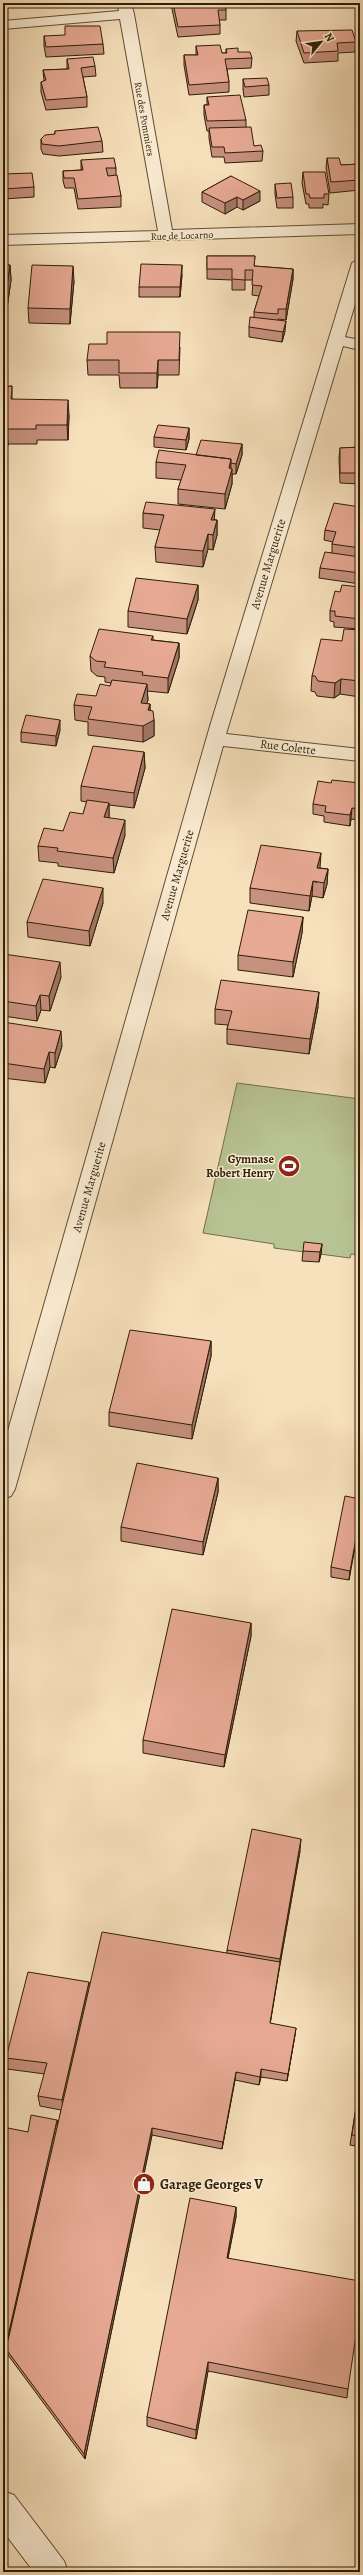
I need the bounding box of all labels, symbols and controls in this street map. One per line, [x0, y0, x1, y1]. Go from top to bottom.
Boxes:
north arrow [301, 22, 341, 62]
text: N [321, 30, 338, 45]
street label: Rue des Pommiers [132, 81, 157, 157]
street label: Rue de Locarno [150, 228, 214, 243]
street label: Avenue Marguerite [246, 517, 289, 612]
street label: Rue Colette [259, 736, 317, 758]
street label: Avenue Marguerite [156, 828, 198, 923]
street label: Avenue Marguerite [68, 1140, 110, 1235]
place label: Gymnase Robert Henry [206, 1151, 274, 1181]
sports icon: Gymnase Robert Henry [276, 1153, 302, 1179]
shop icon: Garage Georges V [131, 2171, 157, 2197]
place label: Garage Georges V [160, 2175, 263, 2194]

